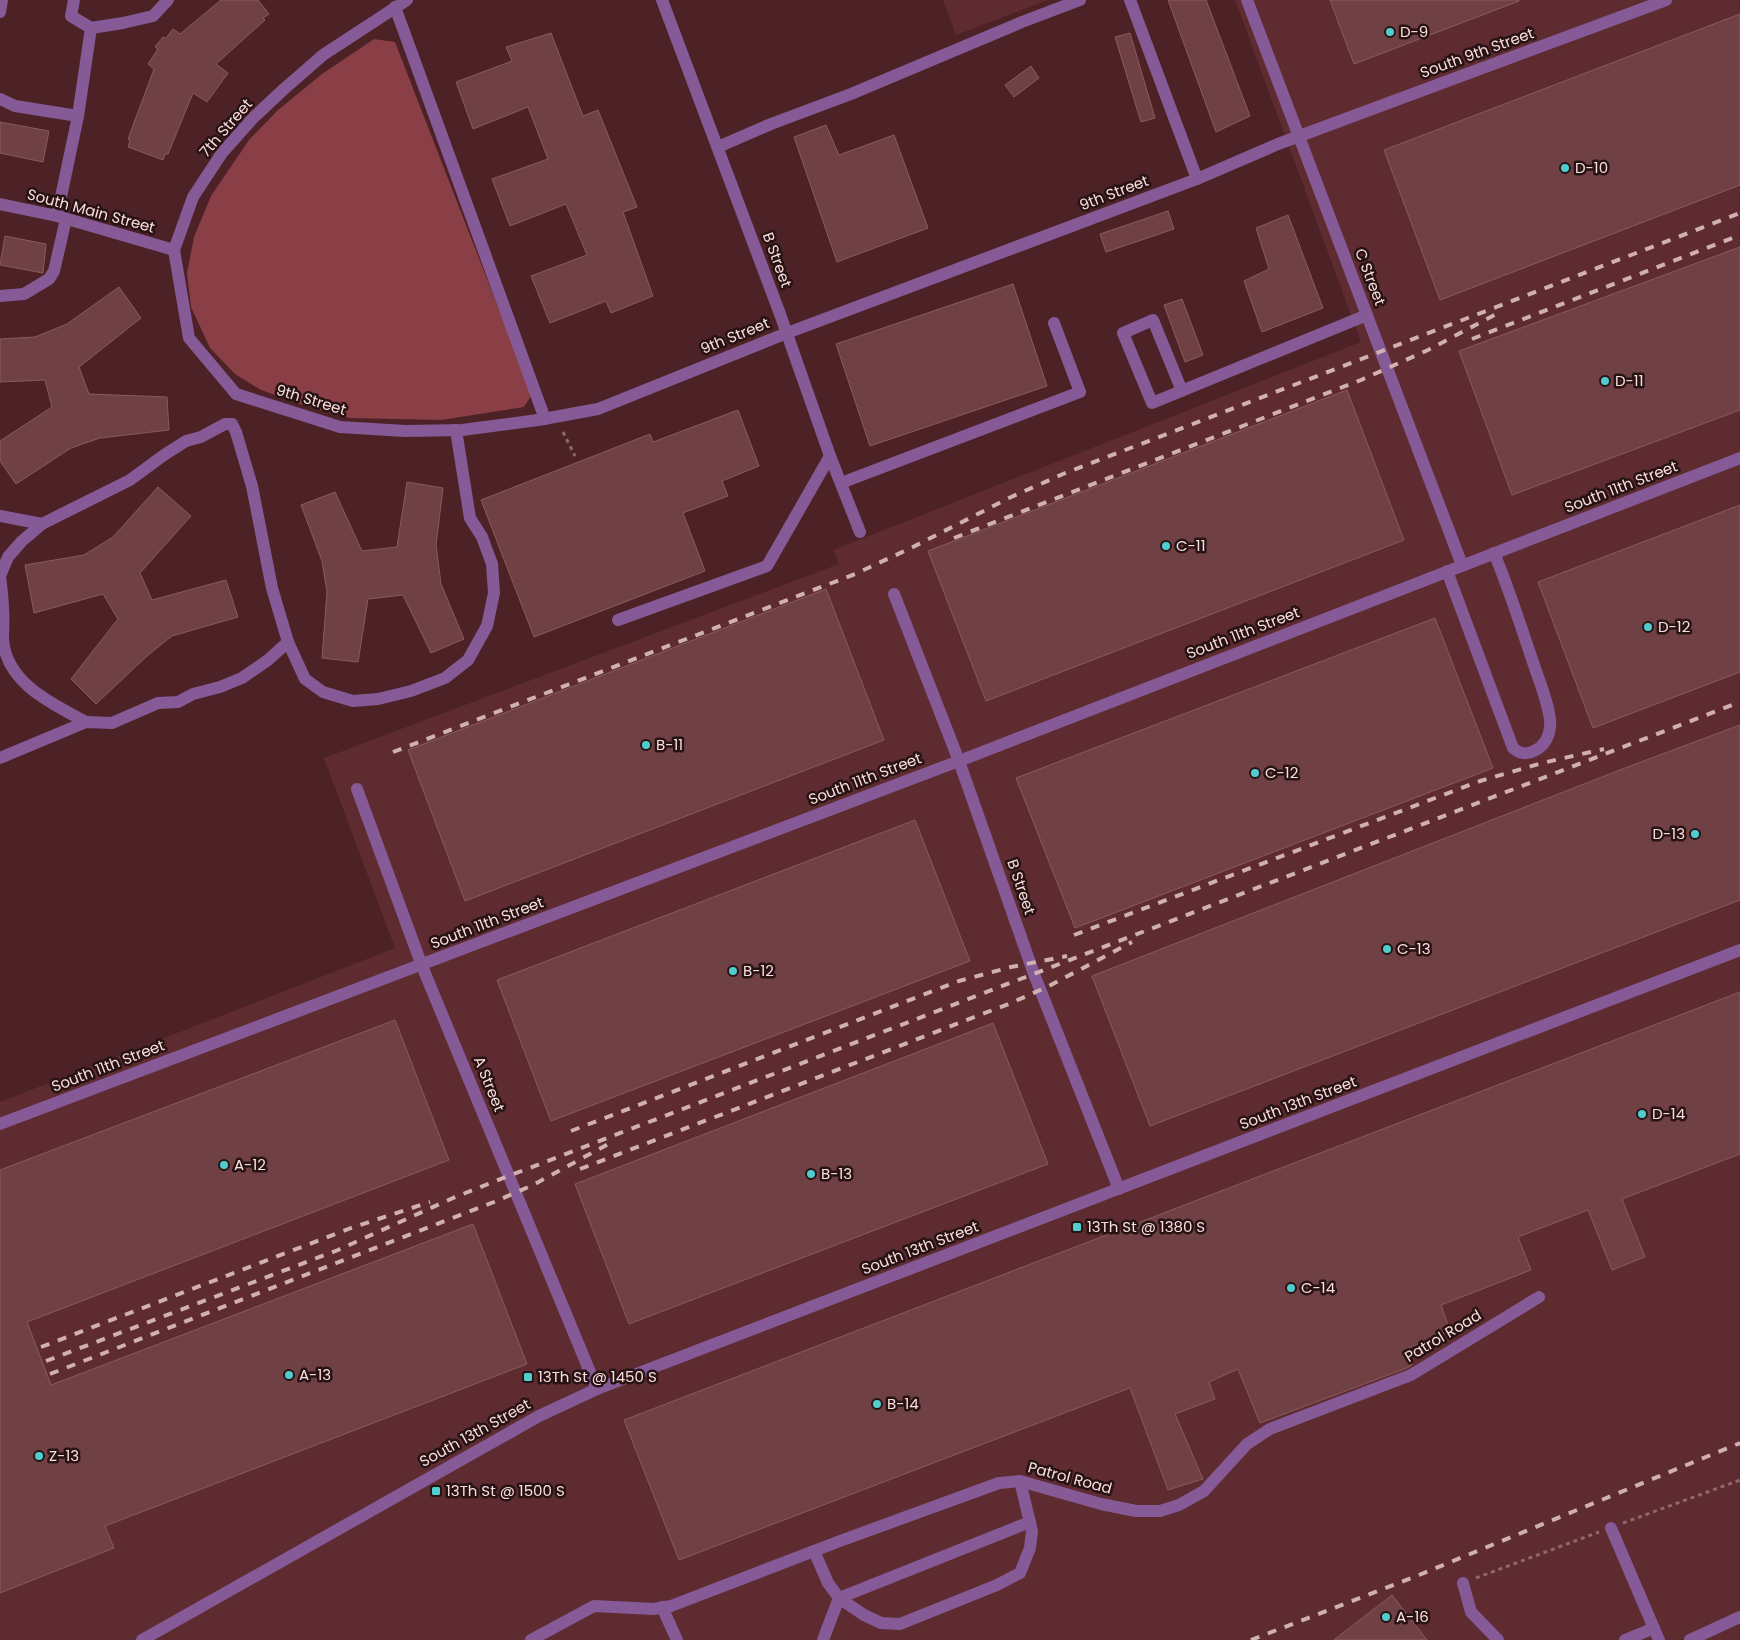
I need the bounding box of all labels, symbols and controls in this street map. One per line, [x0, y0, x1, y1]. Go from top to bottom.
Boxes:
place label: D-9 [1400, 21, 1428, 42]
street label: South 9th Street [1417, 22, 1537, 83]
marker: D-9 [1384, 26, 1396, 38]
street label: 7th Street [194, 94, 257, 161]
place label: D-10 [1575, 157, 1608, 178]
marker: D-10 [1559, 162, 1571, 174]
street label: 9th Street [1076, 170, 1151, 215]
street label: South Main Street [25, 183, 157, 238]
street label: B Street [758, 229, 797, 290]
street label: C Street [1350, 245, 1391, 308]
street label: 9th Street [697, 312, 772, 359]
place label: D-11 [1615, 370, 1643, 391]
marker: D-11 [1599, 375, 1611, 387]
street label: 9th Street [273, 379, 349, 420]
street label: South 11th Street [1561, 455, 1680, 518]
place label: C-11 [1176, 535, 1205, 556]
marker: C-11 [1160, 540, 1172, 552]
street label: South 11th Street [1183, 601, 1302, 664]
place label: D-12 [1658, 616, 1690, 637]
marker: D-12 [1642, 621, 1654, 633]
place label: B-11 [656, 734, 683, 755]
marker: B-11 [640, 739, 652, 751]
street label: South 11th Street [805, 747, 924, 810]
place label: C-12 [1265, 762, 1298, 783]
marker: C-12 [1249, 767, 1261, 779]
place label: D-13 [1652, 823, 1685, 844]
marker: D-13 [1689, 828, 1701, 840]
street label: B Street [1002, 856, 1041, 917]
street label: South 11th Street [427, 891, 546, 954]
place label: C-13 [1397, 938, 1430, 959]
marker: C-13 [1381, 943, 1393, 955]
place label: B-12 [743, 960, 774, 981]
marker: B-12 [727, 965, 739, 977]
street label: South 11th Street [48, 1034, 167, 1097]
street label: A Street [469, 1053, 510, 1115]
street label: South 13th Street [1236, 1071, 1359, 1135]
place label: D-14 [1652, 1103, 1685, 1124]
marker: D-14 [1636, 1108, 1648, 1120]
place label: A-12 [234, 1154, 266, 1175]
marker: A-12 [218, 1159, 230, 1171]
place label: B-13 [821, 1163, 852, 1184]
marker: B-13 [805, 1168, 817, 1180]
street label: South 13th Street [858, 1216, 981, 1280]
place label: 13Th St @ 1380 S [1087, 1216, 1205, 1237]
marker: 13Th St @ 1380 S [1071, 1221, 1083, 1233]
place label: C-14 [1301, 1277, 1335, 1298]
marker: C-14 [1285, 1282, 1297, 1294]
street label: Patrol Road [1400, 1304, 1485, 1367]
place label: A-13 [299, 1364, 331, 1385]
place label: 13Th St @ 1450 S [538, 1366, 657, 1387]
marker: A-13 [283, 1369, 295, 1381]
marker: 13Th St @ 1450 S [522, 1371, 534, 1383]
street label: South 13th Street [416, 1393, 534, 1472]
place label: B-14 [887, 1393, 919, 1414]
marker: B-14 [871, 1398, 883, 1410]
place label: Z-13 [49, 1445, 79, 1466]
marker: Z-13 [33, 1450, 45, 1462]
street label: Patrol Road [1026, 1456, 1114, 1499]
place label: 13Th St @ 1500 S [446, 1480, 565, 1501]
marker: 13Th St @ 1500 S [430, 1485, 442, 1497]
place label: A-16 [1396, 1606, 1429, 1627]
marker: A-16 [1380, 1611, 1392, 1623]

